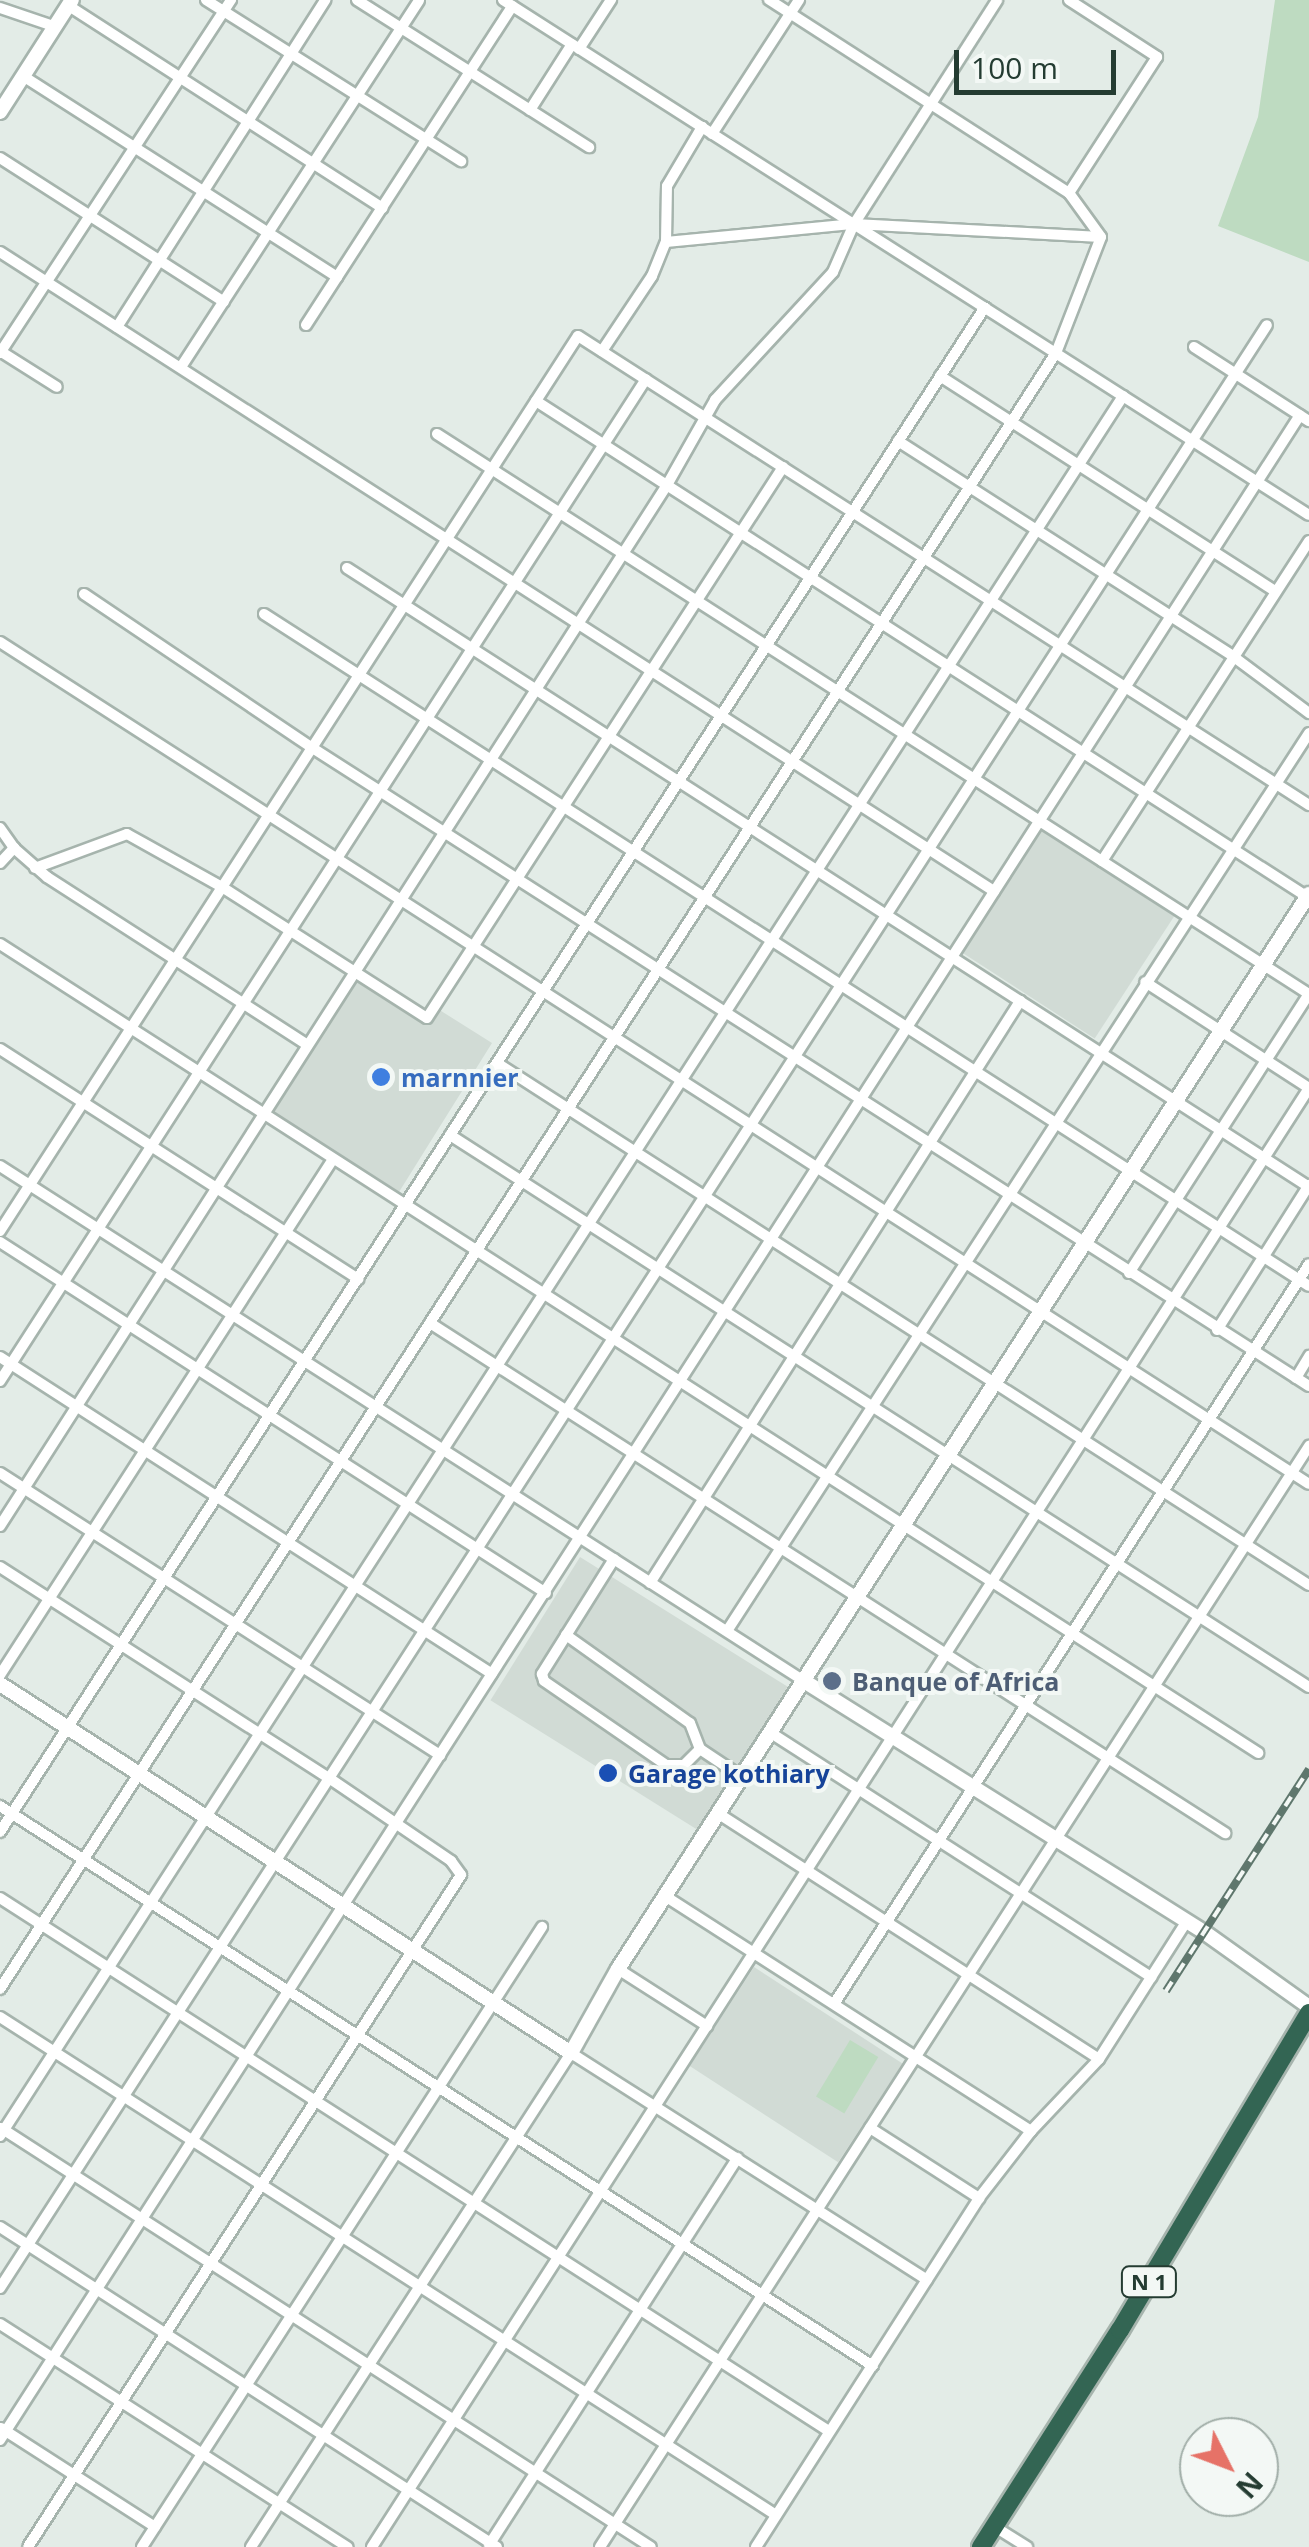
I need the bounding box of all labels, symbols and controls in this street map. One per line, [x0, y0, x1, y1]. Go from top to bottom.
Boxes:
scale bar [959, 30, 1122, 92]
text: 100 m [971, 47, 1058, 88]
place label: marnnier [401, 1062, 519, 1092]
marker: marnnier [370, 1066, 392, 1088]
place label: Banque of Africa [852, 1666, 1059, 1696]
marker: Banque of Africa [821, 1670, 843, 1692]
place label: Garage kothiary [628, 1758, 830, 1788]
marker: Garage kothiary [597, 1762, 619, 1784]
road number: N 1 [1119, 2265, 1179, 2299]
north arrow [1179, 2417, 1279, 2517]
text: N [1228, 2465, 1272, 2507]

